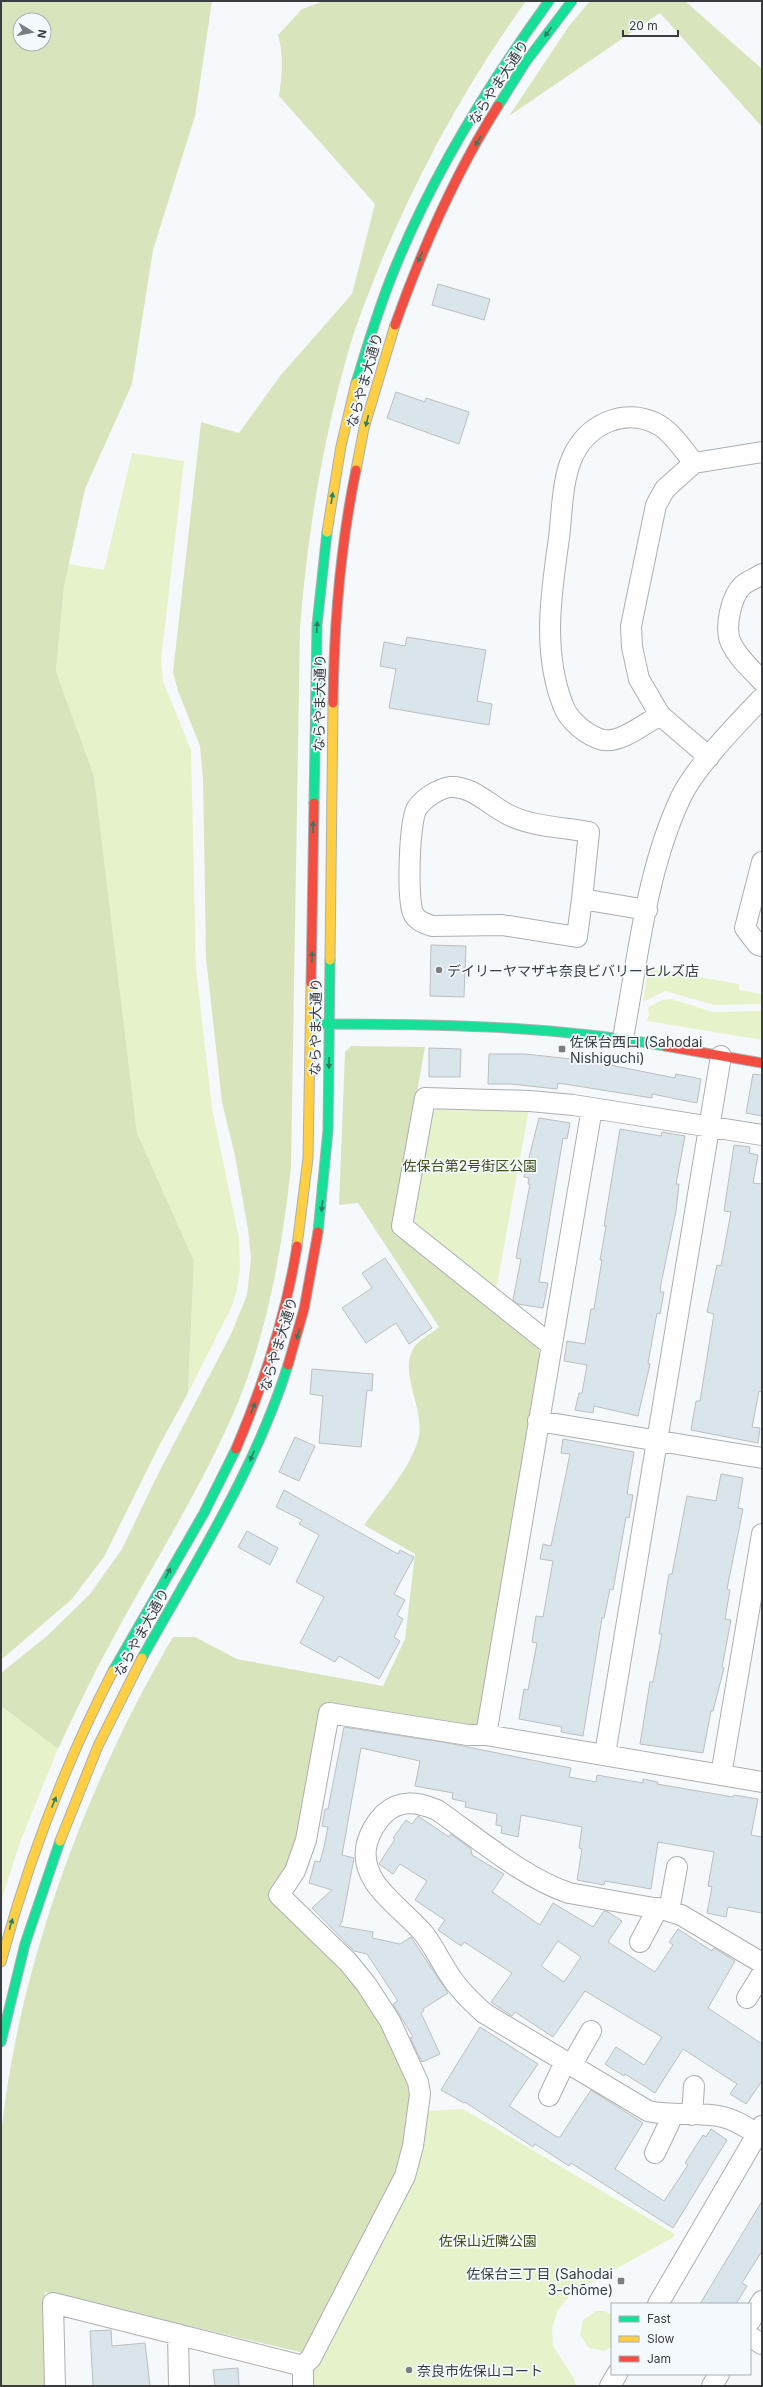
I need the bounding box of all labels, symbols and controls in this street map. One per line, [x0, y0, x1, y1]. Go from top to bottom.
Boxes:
north arrow [12, 12, 52, 52]
scale bar [623, 12, 678, 38]
text: 20 m [629, 18, 658, 33]
one-way arrow [544, 26, 552, 37]
text: N [34, 28, 49, 39]
street label: ならやま大通り [464, 36, 532, 128]
one-way arrow [474, 135, 481, 147]
one-way arrow [417, 252, 423, 264]
street label: ならやま大通り [342, 331, 386, 429]
one-way arrow [363, 414, 369, 427]
one-way arrow [330, 492, 336, 504]
one-way arrow [313, 621, 320, 633]
street label: ならやま大通り [310, 654, 328, 752]
one-way arrow [310, 820, 316, 833]
one-way arrow [309, 950, 315, 963]
place label: デイリーヤマザキ奈良ビバリーヒルズ店 [447, 962, 699, 979]
marker: デイリーヤマザキ奈良ビバリーヒルズ店 [434, 965, 444, 975]
street label: ならやま大通り [306, 978, 324, 1076]
place label: 佐保台西口 (Sahodai Nishiguchi) [570, 1033, 702, 1066]
marker: 佐保台西口 (Sahodai Nishiguchi) [557, 1044, 567, 1054]
one-way arrow [326, 1057, 332, 1070]
park label: 佐保台第2号街区公園 [403, 1157, 537, 1174]
one-way arrow [319, 1200, 325, 1212]
street label: ならやま大通り [256, 1295, 300, 1393]
one-way arrow [294, 1328, 300, 1340]
one-way arrow [251, 1401, 257, 1413]
one-way arrow [249, 1450, 255, 1462]
one-way arrow [165, 1567, 172, 1579]
street label: ならやま大通り [110, 1585, 172, 1679]
one-way arrow [51, 1796, 57, 1807]
one-way arrow [8, 1918, 14, 1930]
park label: 佐保山近隣公園 [439, 2232, 537, 2249]
place label: 佐保台三丁目 (Sahodai 3-chōme) [467, 2265, 613, 2298]
marker: 佐保台三丁目 (Sahodai 3-chōme) [616, 2276, 626, 2286]
legend [611, 2303, 751, 2375]
text: Fast [647, 2311, 671, 2326]
text: Slow [647, 2331, 675, 2346]
text: Jam [647, 2351, 671, 2366]
place label: 奈良市佐保山コート [417, 2362, 543, 2379]
marker: 奈良市佐保山コート [404, 2365, 414, 2375]

